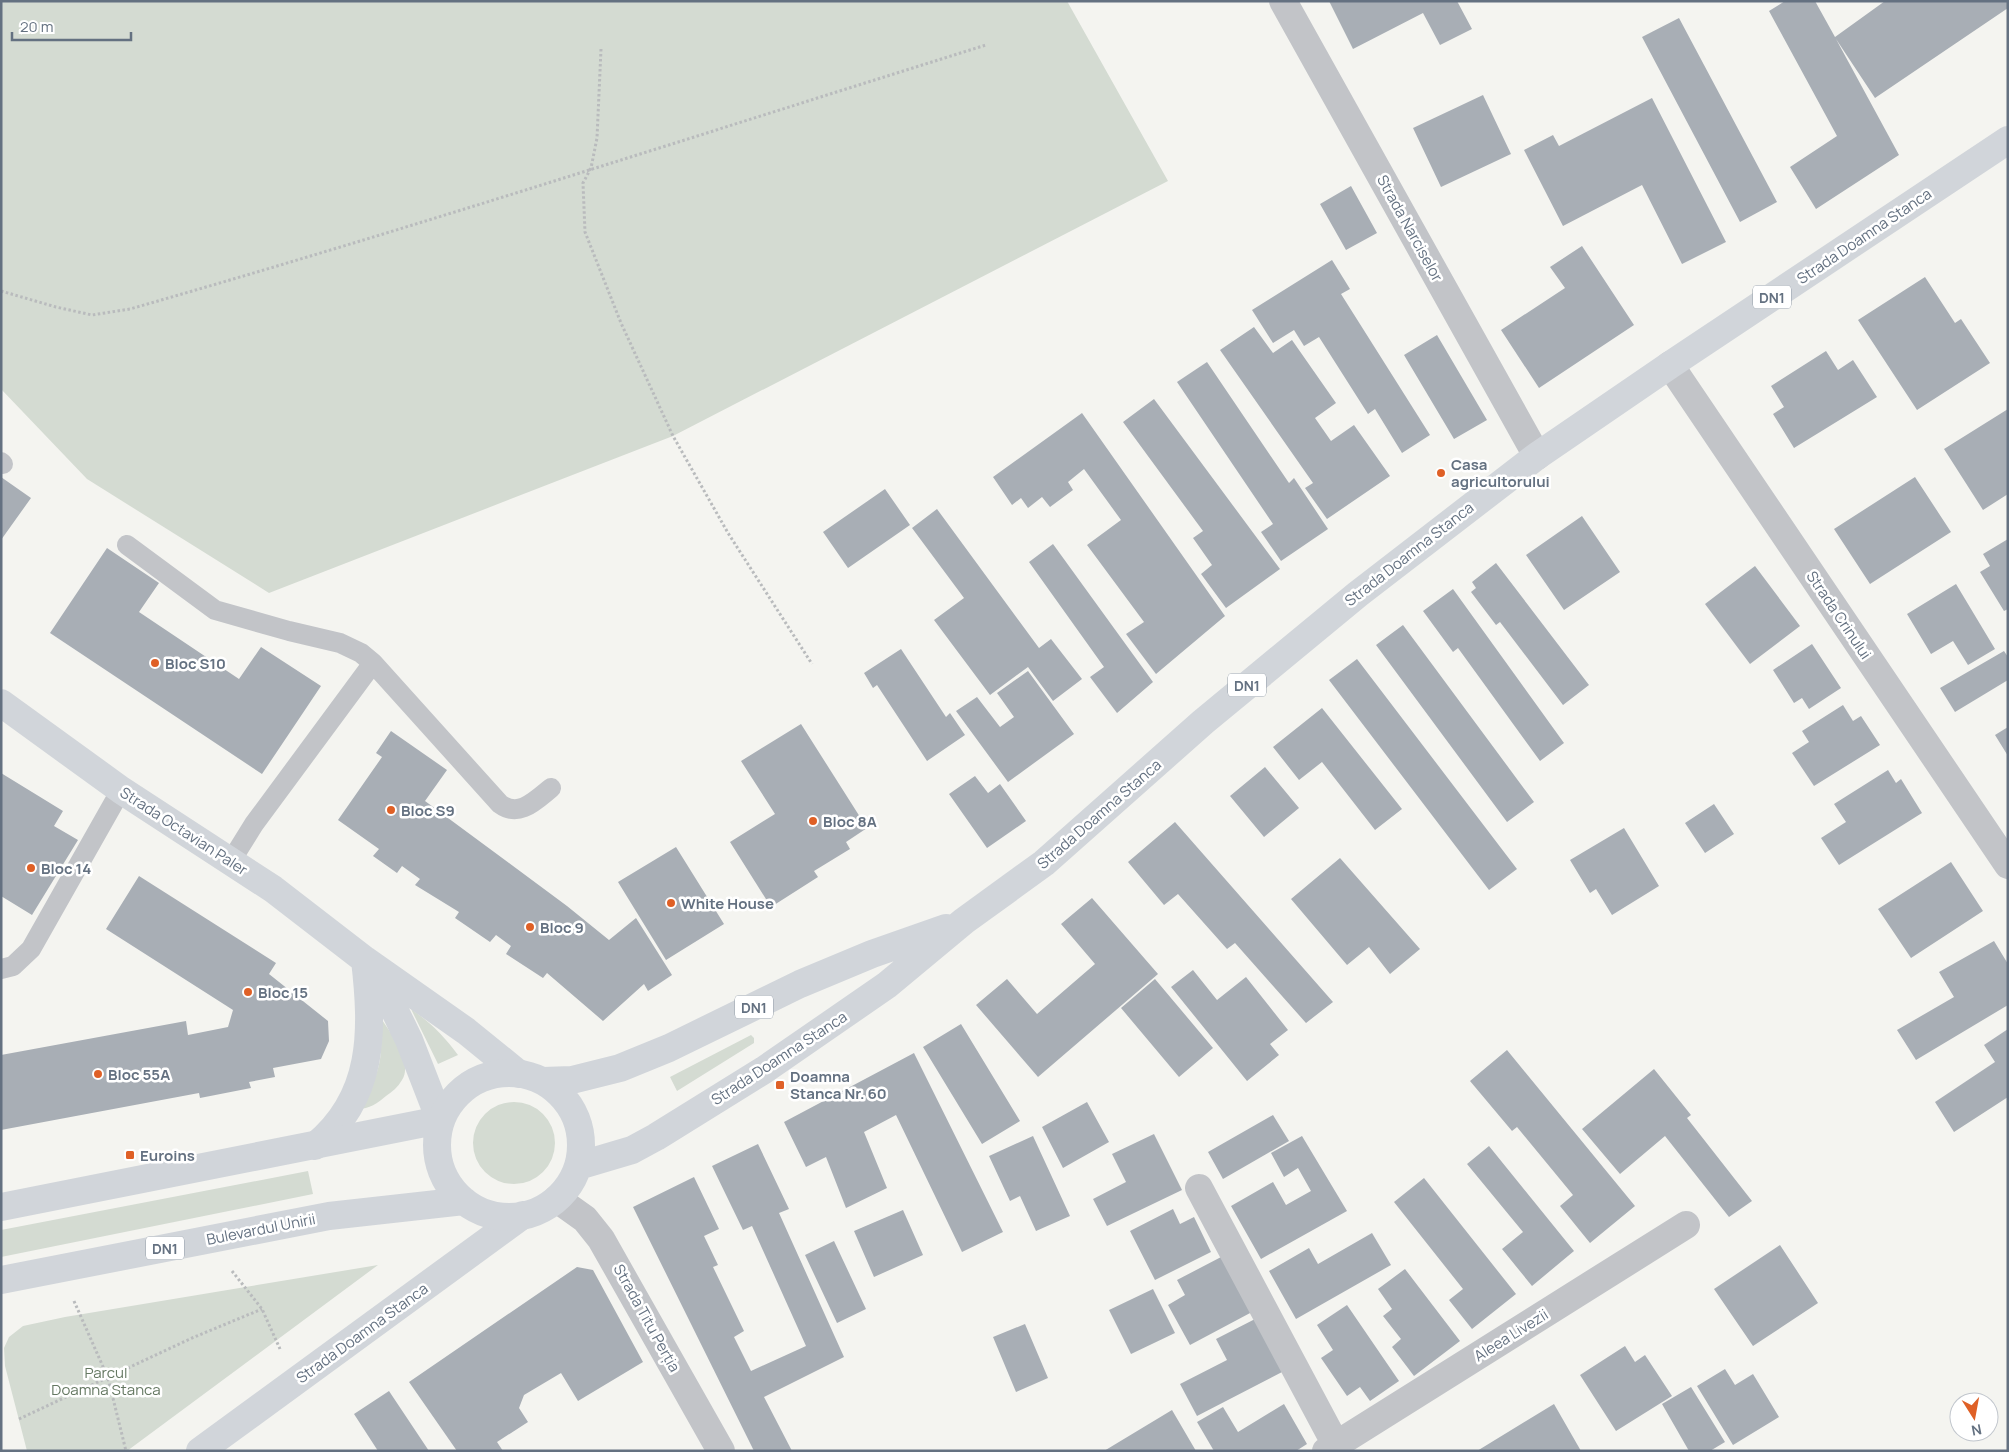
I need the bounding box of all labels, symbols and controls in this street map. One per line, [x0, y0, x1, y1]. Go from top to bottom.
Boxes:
scale bar [12, 10, 131, 42]
text: 20 m [20, 16, 53, 37]
street label: Strada Narciselor [1372, 171, 1448, 286]
street label: Strada Doamna Stanca [1793, 183, 1935, 289]
road number: DN1 [1753, 286, 1791, 308]
place label: Casa agricultorului [1451, 454, 1550, 492]
marker: Casa agricultorului [1435, 467, 1447, 479]
street label: Strada Doamna Stanca [1340, 497, 1478, 611]
street label: Strada Crinului [1802, 567, 1876, 663]
place label: Bloc S10 [165, 653, 226, 674]
marker: Bloc S10 [149, 657, 161, 669]
road number: DN1 [1228, 674, 1266, 696]
street label: Strada Doamna Stanca [1032, 754, 1166, 874]
street label: Strada Octavian Paler [116, 782, 252, 880]
place label: Bloc S9 [401, 800, 455, 821]
marker: Bloc S9 [385, 804, 397, 816]
place label: Bloc 8A [823, 811, 877, 832]
marker: Bloc 8A [807, 815, 819, 827]
place label: Bloc 14 [41, 858, 91, 879]
marker: Bloc 14 [25, 862, 37, 874]
place label: White House [681, 893, 774, 914]
marker: White House [665, 897, 677, 909]
place label: Bloc 9 [540, 917, 584, 938]
marker: Bloc 9 [524, 921, 536, 933]
place label: Bloc 15 [258, 982, 308, 1003]
marker: Bloc 15 [242, 986, 254, 998]
road number: DN1 [735, 996, 773, 1019]
street label: Strada Doamna Stanca [707, 1006, 851, 1110]
place label: Bloc 55A [108, 1064, 170, 1085]
place label: Doamna Stanca Nr. 60 [790, 1066, 887, 1104]
marker: Bloc 55A [92, 1068, 104, 1080]
marker: Doamna Stanca Nr. 60 [774, 1079, 786, 1091]
place label: Euroins [140, 1145, 195, 1166]
marker: Euroins [124, 1149, 136, 1161]
street label: Bulevardul Unirii [205, 1208, 317, 1250]
road number: DN1 [146, 1236, 184, 1260]
street label: Strada Titu Perția [609, 1260, 685, 1376]
street label: Strada Doamna Stanca [292, 1278, 432, 1388]
street label: Aleea Livezii [1470, 1304, 1552, 1366]
park label: Parcul Doamna Stanca [51, 1362, 161, 1400]
north arrow [1949, 1392, 1999, 1442]
text: N [1970, 1420, 1983, 1441]

